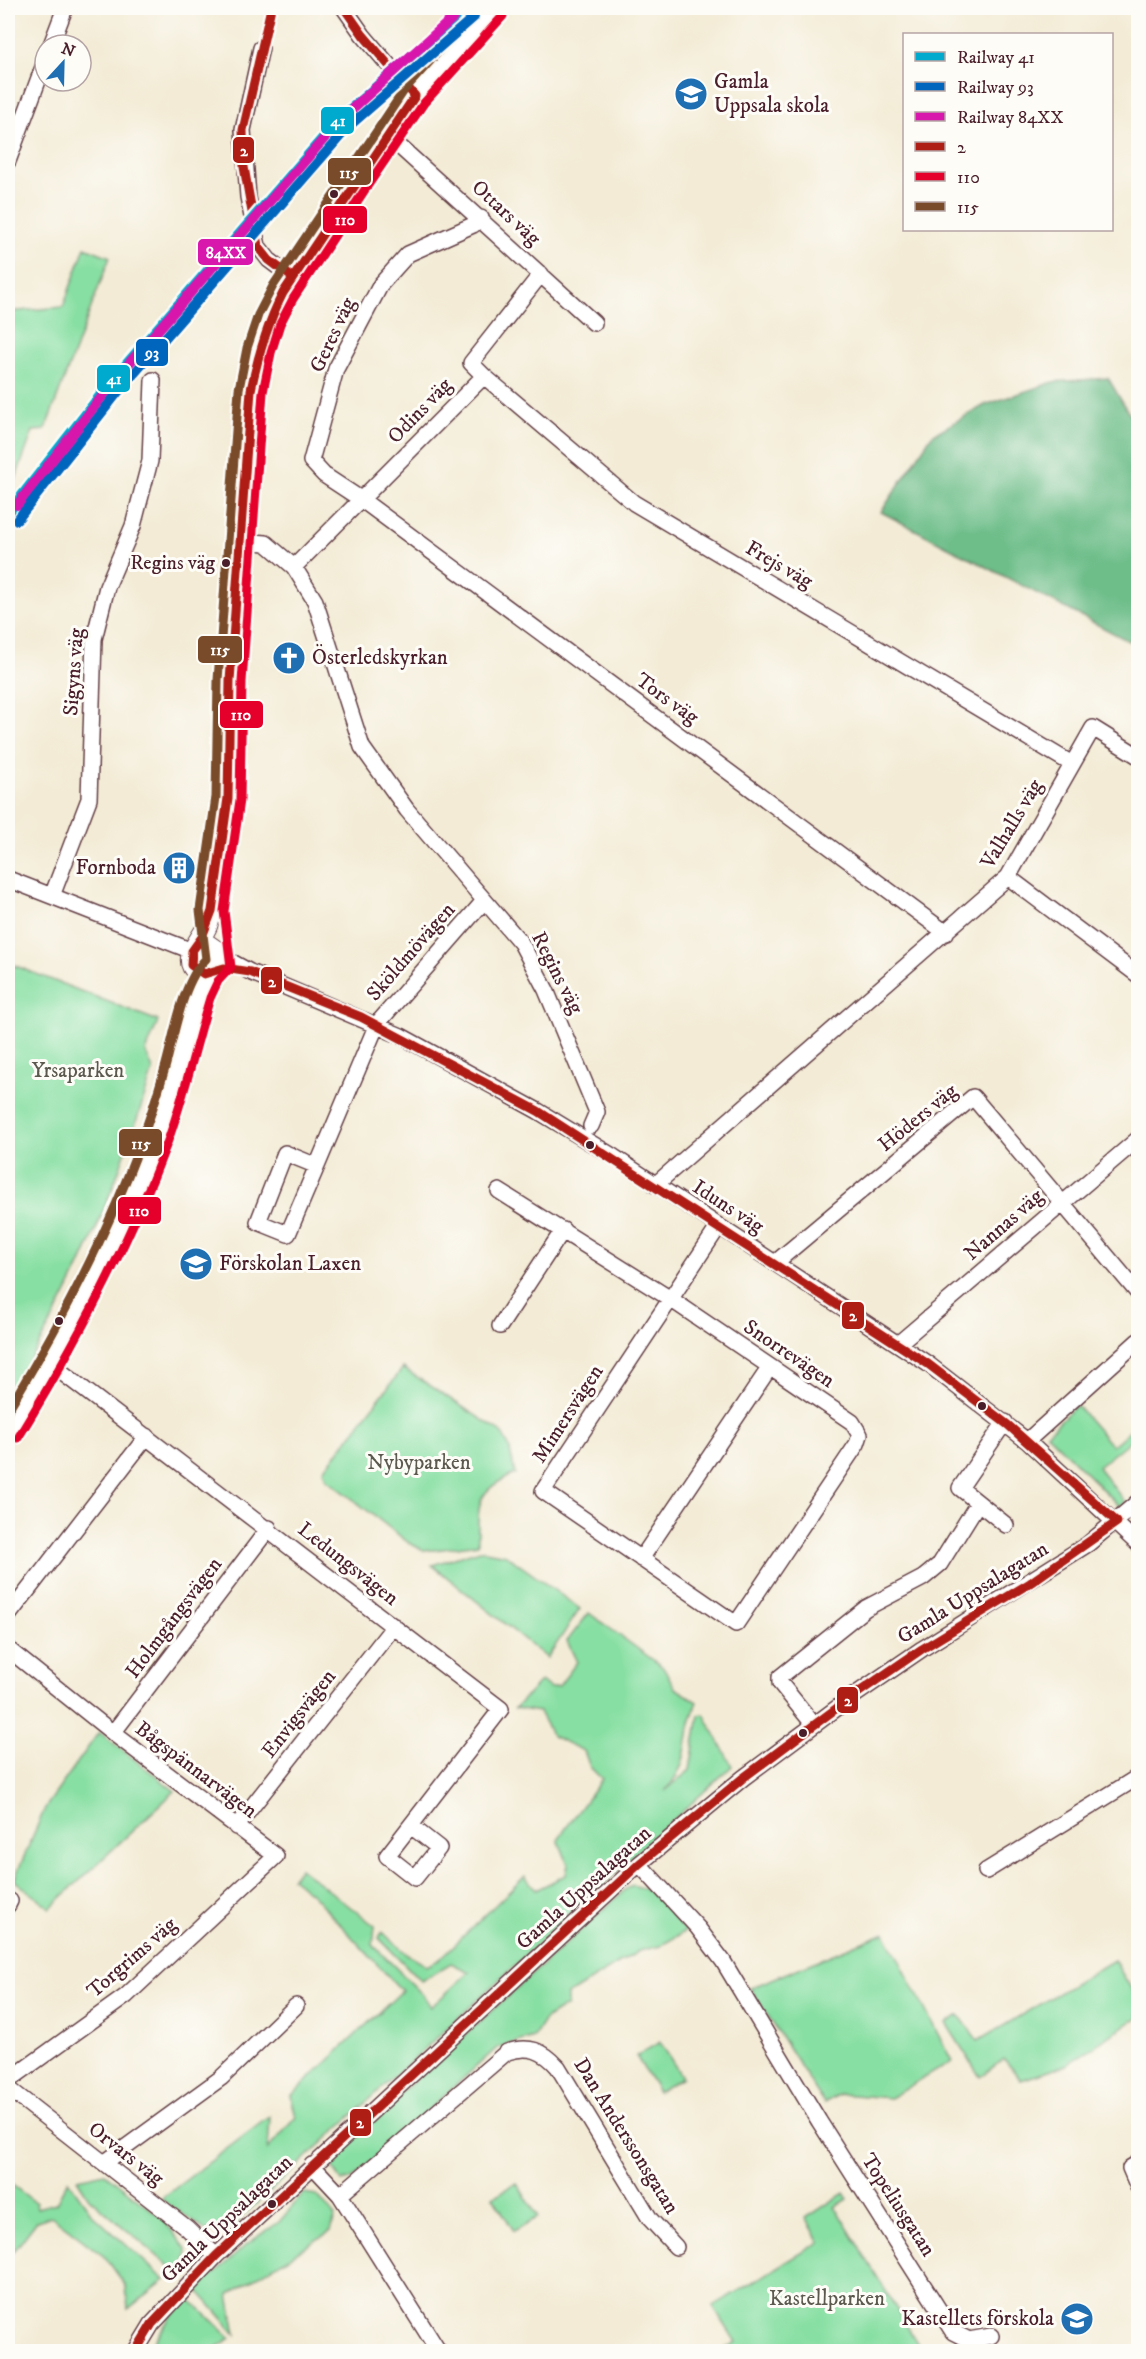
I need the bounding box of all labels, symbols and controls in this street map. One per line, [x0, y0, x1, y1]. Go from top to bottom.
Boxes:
north arrow [33, 33, 93, 93]
legend [903, 33, 1113, 231]
text: N [58, 38, 78, 62]
text: Railway 41 [957, 47, 1035, 69]
place label: Gamla Uppsala skola [714, 69, 829, 119]
school or university icon: Gamla Uppsala skola [673, 76, 709, 112]
text: Railway 93 [957, 77, 1034, 99]
line badge: 41 [320, 106, 355, 135]
text: Railway 84XX [957, 107, 1063, 129]
text: 41 [329, 111, 346, 131]
line badge: 2 [232, 136, 255, 164]
text: 2 [957, 137, 966, 159]
text: 2 [240, 141, 249, 161]
line badge: 115 [327, 157, 372, 186]
text: 115 [339, 163, 359, 183]
text: 110 [957, 167, 980, 189]
street label: Ottars väg [466, 175, 547, 252]
unlabelled marker [328, 188, 340, 200]
text: 115 [957, 197, 979, 219]
line badge: 110 [322, 205, 368, 234]
text: 110 [335, 210, 356, 230]
line badge: 84XX [197, 238, 254, 266]
text: 84XX [206, 243, 247, 263]
street label: Geres väg [304, 293, 362, 377]
line badge: 93 [135, 338, 169, 367]
text: 93 [144, 343, 159, 363]
line badge: 41 [96, 364, 131, 393]
text: 41 [105, 369, 122, 389]
street label: Odins väg [382, 372, 458, 449]
street label: Frejs väg [741, 535, 818, 595]
place label: Regins väg [130, 551, 215, 576]
marker: Regins väg [220, 557, 232, 569]
street label: Sigyns väg [58, 627, 90, 717]
line badge: 115 [197, 635, 243, 664]
text: 115 [210, 640, 230, 660]
church icon: Österledskyrkan [271, 640, 307, 676]
place label: Österledskyrkan [312, 644, 448, 671]
street label: Tors väg [630, 667, 704, 731]
line badge: 110 [219, 700, 264, 729]
text: 110 [231, 705, 252, 725]
street label: Valhalls väg [975, 774, 1049, 874]
building icon: Fornboda [161, 850, 197, 886]
place label: Fornboda [75, 855, 156, 881]
street label: Sköldmövägen [361, 897, 461, 1007]
street label: Regins väg [525, 927, 589, 1019]
line badge: 2 [260, 966, 283, 995]
text: 2 [268, 972, 277, 992]
park label: Yrsaparken [32, 1058, 124, 1084]
street label: Höders väg [873, 1078, 963, 1158]
line badge: 115 [118, 1128, 163, 1157]
text: 115 [131, 1134, 151, 1154]
unlabelled marker [584, 1139, 596, 1151]
street label: Iduns väg [687, 1174, 769, 1240]
street label: Nannas väg [959, 1183, 1049, 1266]
line badge: 110 [117, 1196, 162, 1225]
text: 110 [129, 1201, 150, 1221]
school or university icon: Förskolan Laxen [178, 1246, 214, 1282]
place label: Förskolan Laxen [219, 1251, 361, 1277]
line badge: 2 [841, 1301, 865, 1330]
text: 2 [849, 1306, 858, 1326]
street label: Snorrevägen [738, 1314, 840, 1394]
unlabelled marker [53, 1315, 65, 1327]
street label: Mimersvägen [527, 1360, 609, 1468]
unlabelled marker [976, 1400, 988, 1412]
park label: Nybyparken [367, 1450, 471, 1476]
street label: Ledungsvägen [292, 1517, 404, 1611]
street label: Gamla Uppsalagatan [893, 1536, 1053, 1650]
street label: Holmgångsvägen [120, 1552, 228, 1684]
street label: Envigsvägen [256, 1664, 342, 1764]
line badge: 2 [836, 1686, 859, 1714]
text: 2 [844, 1691, 853, 1711]
street label: Bågspännarvägen [130, 1716, 262, 1824]
unlabelled marker [797, 1727, 809, 1739]
street label: Gamla Uppsalagatan [511, 1820, 657, 1956]
street label: Torgrims väg [82, 1911, 183, 2004]
street label: Dan Anderssonsgatan [567, 2053, 685, 2219]
line badge: 2 [349, 2108, 372, 2137]
text: 2 [356, 2113, 365, 2133]
street label: Orvars väg [83, 2116, 170, 2192]
street label: Topeliusgatan [855, 2149, 941, 2261]
street label: Gamla Uppsalagatan [156, 2150, 298, 2288]
unlabelled marker [266, 2198, 278, 2210]
park label: Kastellparken [769, 2286, 885, 2312]
school or university icon: Kastellets förskola [1059, 2301, 1095, 2337]
place label: Kastellets förskola [901, 2306, 1054, 2332]

